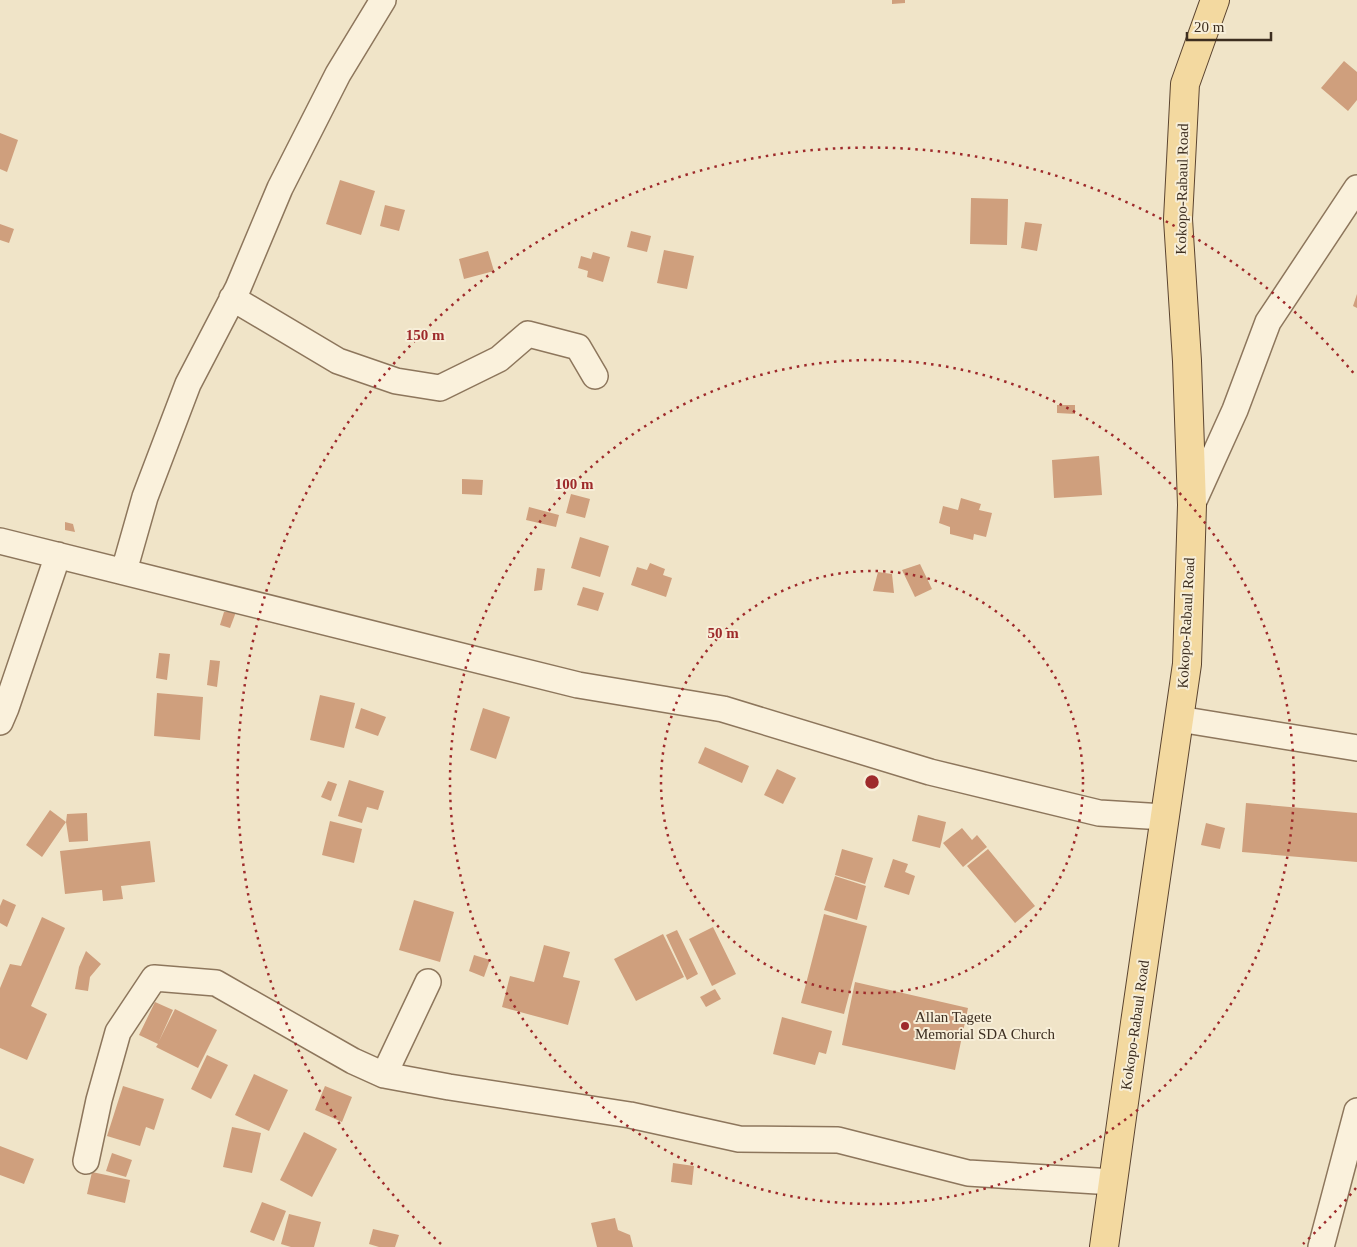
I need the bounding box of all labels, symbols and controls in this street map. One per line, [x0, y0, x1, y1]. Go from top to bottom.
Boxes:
scale bar [1187, 10, 1271, 42]
text: 20 m [1194, 19, 1225, 35]
street label: Kokopo-Rabaul Road [1173, 123, 1191, 255]
text: 150 m [406, 327, 445, 343]
text: 100 m [555, 476, 594, 492]
street label: Kokopo-Rabaul Road [1175, 557, 1197, 689]
text: 50 m [707, 625, 739, 641]
centre of rings [863, 773, 881, 791]
street label: Kokopo-Rabaul Road [1118, 958, 1152, 1091]
place label: Allan Tagete Memorial SDA Church [915, 1009, 1055, 1042]
marker: Allan Tagete Memorial SDA Church [899, 1020, 911, 1032]

